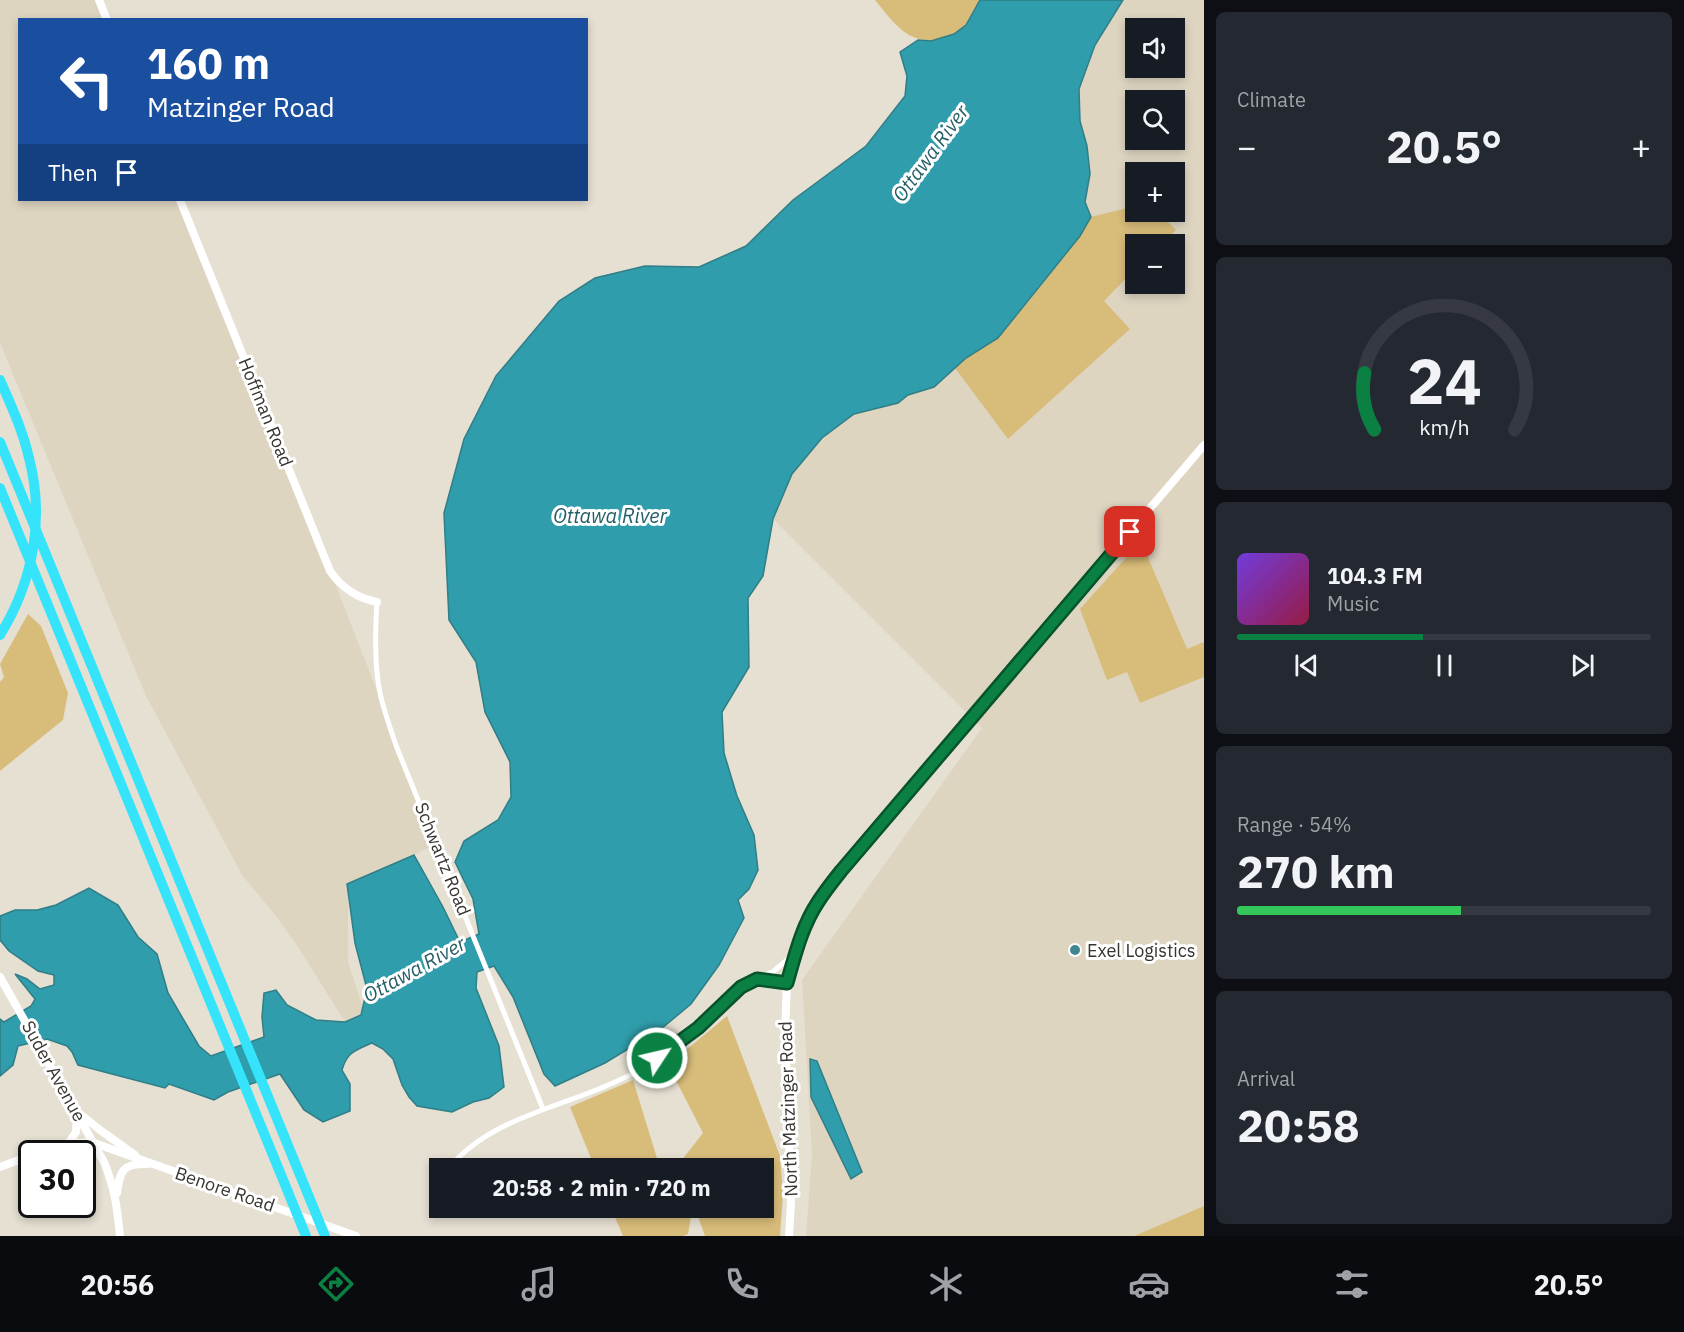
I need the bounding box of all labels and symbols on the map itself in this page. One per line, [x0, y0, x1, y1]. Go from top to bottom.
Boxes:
water label: Ottawa River [886, 99, 975, 207]
street label: Hoffman Road [234, 354, 298, 470]
water label: Ottawa River [553, 502, 667, 529]
pin [1104, 506, 1155, 557]
street label: Schwartz Road [410, 799, 476, 919]
water label: Ottawa River [358, 929, 471, 1008]
place label: Exel Logistics [1087, 939, 1196, 962]
marker: Exel Logistics [1068, 943, 1082, 957]
street label: Suder Avenue [17, 1016, 91, 1126]
street label: North Matzinger Road [773, 1021, 803, 1197]
position arrow [625, 1026, 689, 1090]
speed limit sign: 30 [18, 1140, 96, 1218]
street label: Benore Road [172, 1161, 278, 1217]

